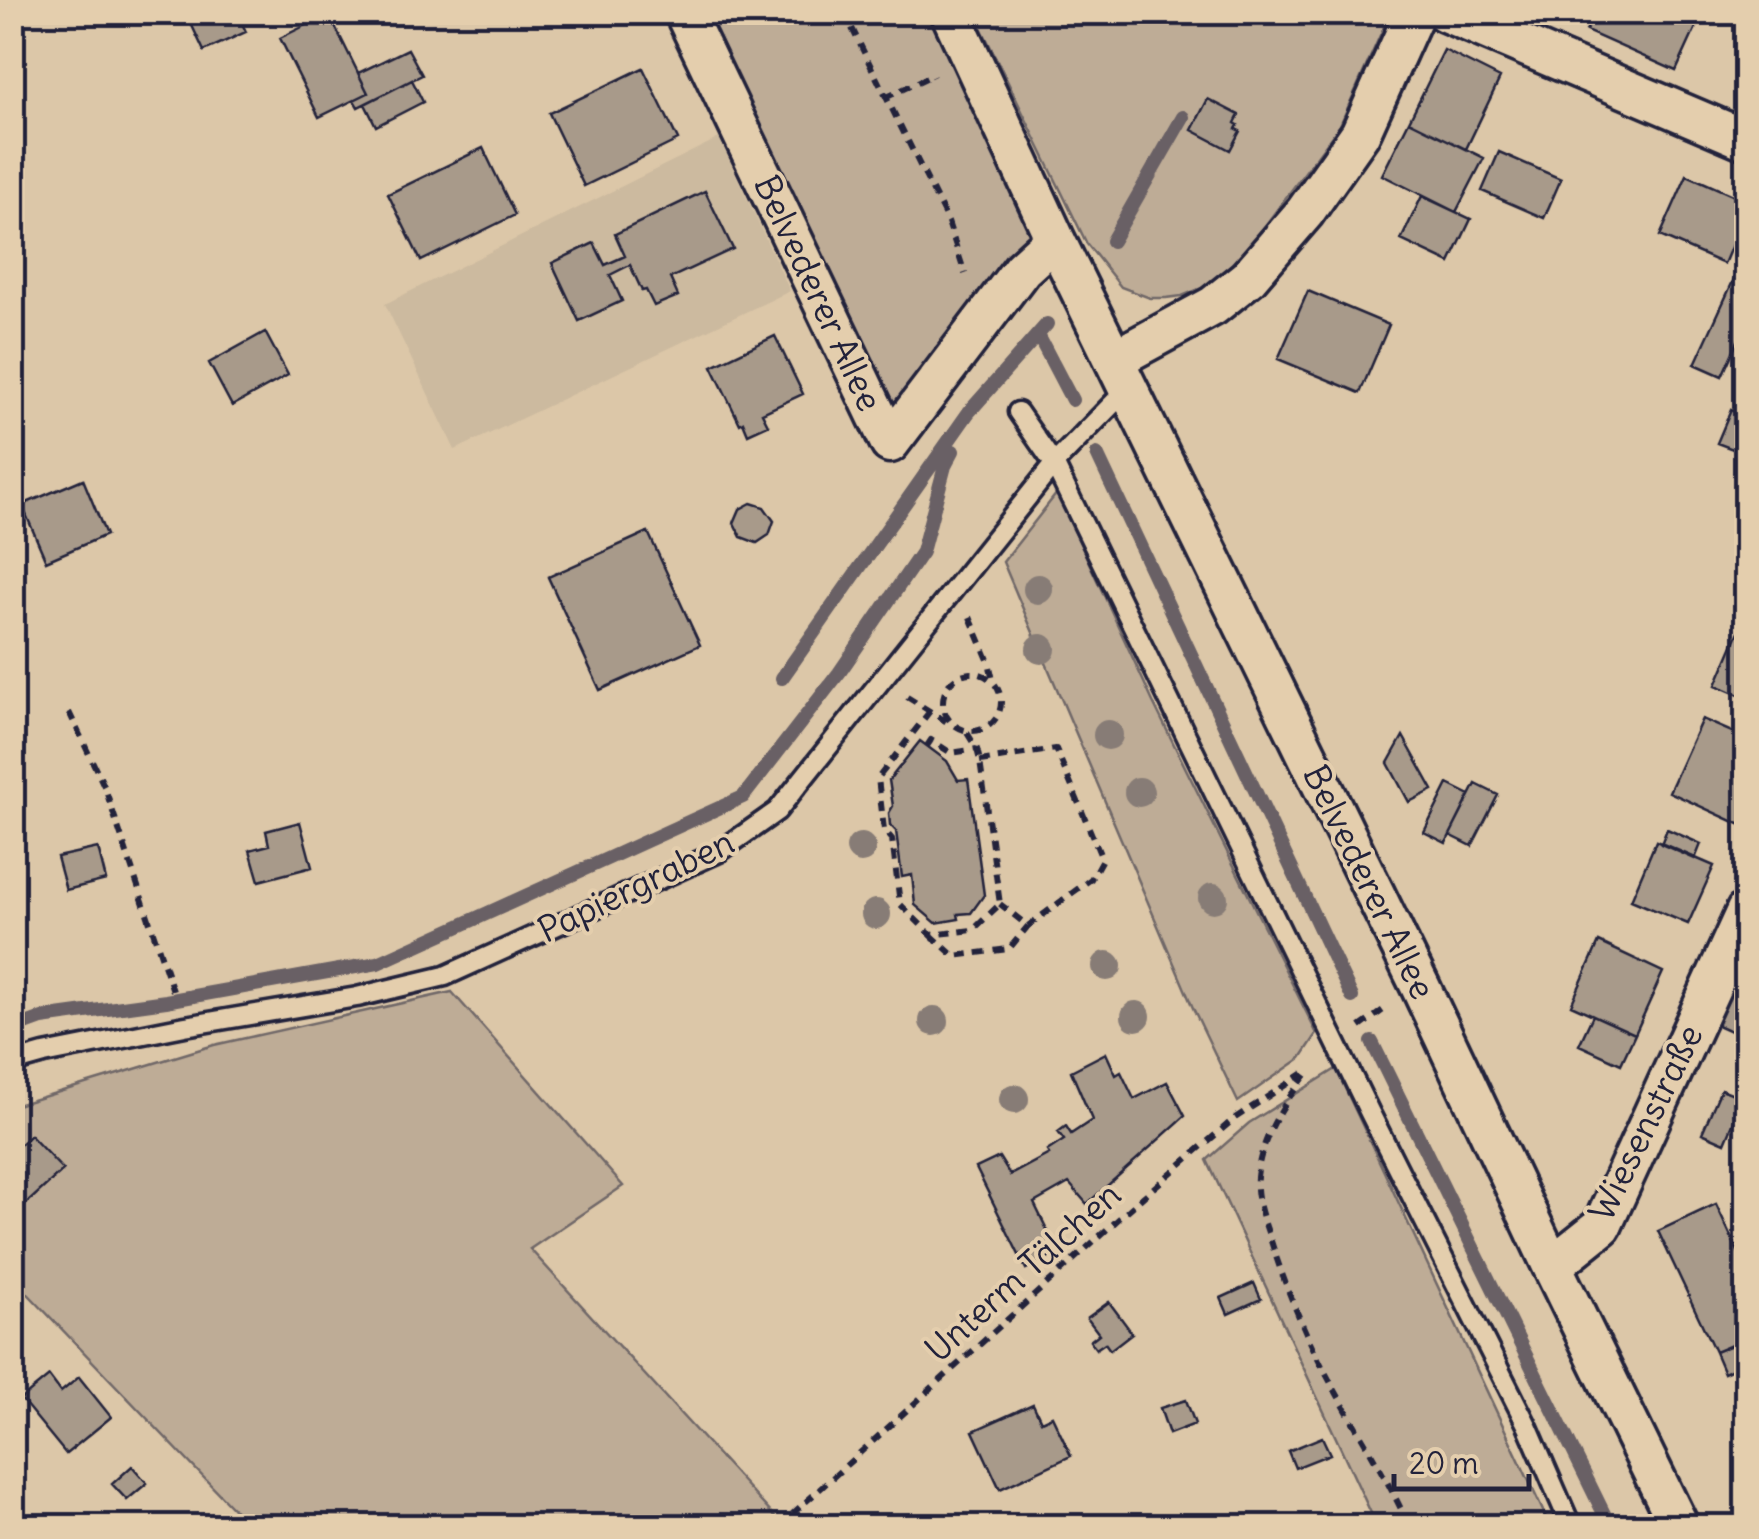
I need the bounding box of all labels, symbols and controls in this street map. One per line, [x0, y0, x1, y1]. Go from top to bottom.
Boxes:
street label: Belvederer Allee [745, 168, 893, 418]
street label: Belvederer Allee [1294, 757, 1446, 1006]
street label: Papiergraben [530, 819, 741, 951]
street label: Wiesenstraße [1579, 1017, 1712, 1228]
street label: Unterm Tälchen [915, 1172, 1129, 1371]
scale bar [1394, 1429, 1529, 1491]
text: 20 m [1409, 1444, 1479, 1482]

